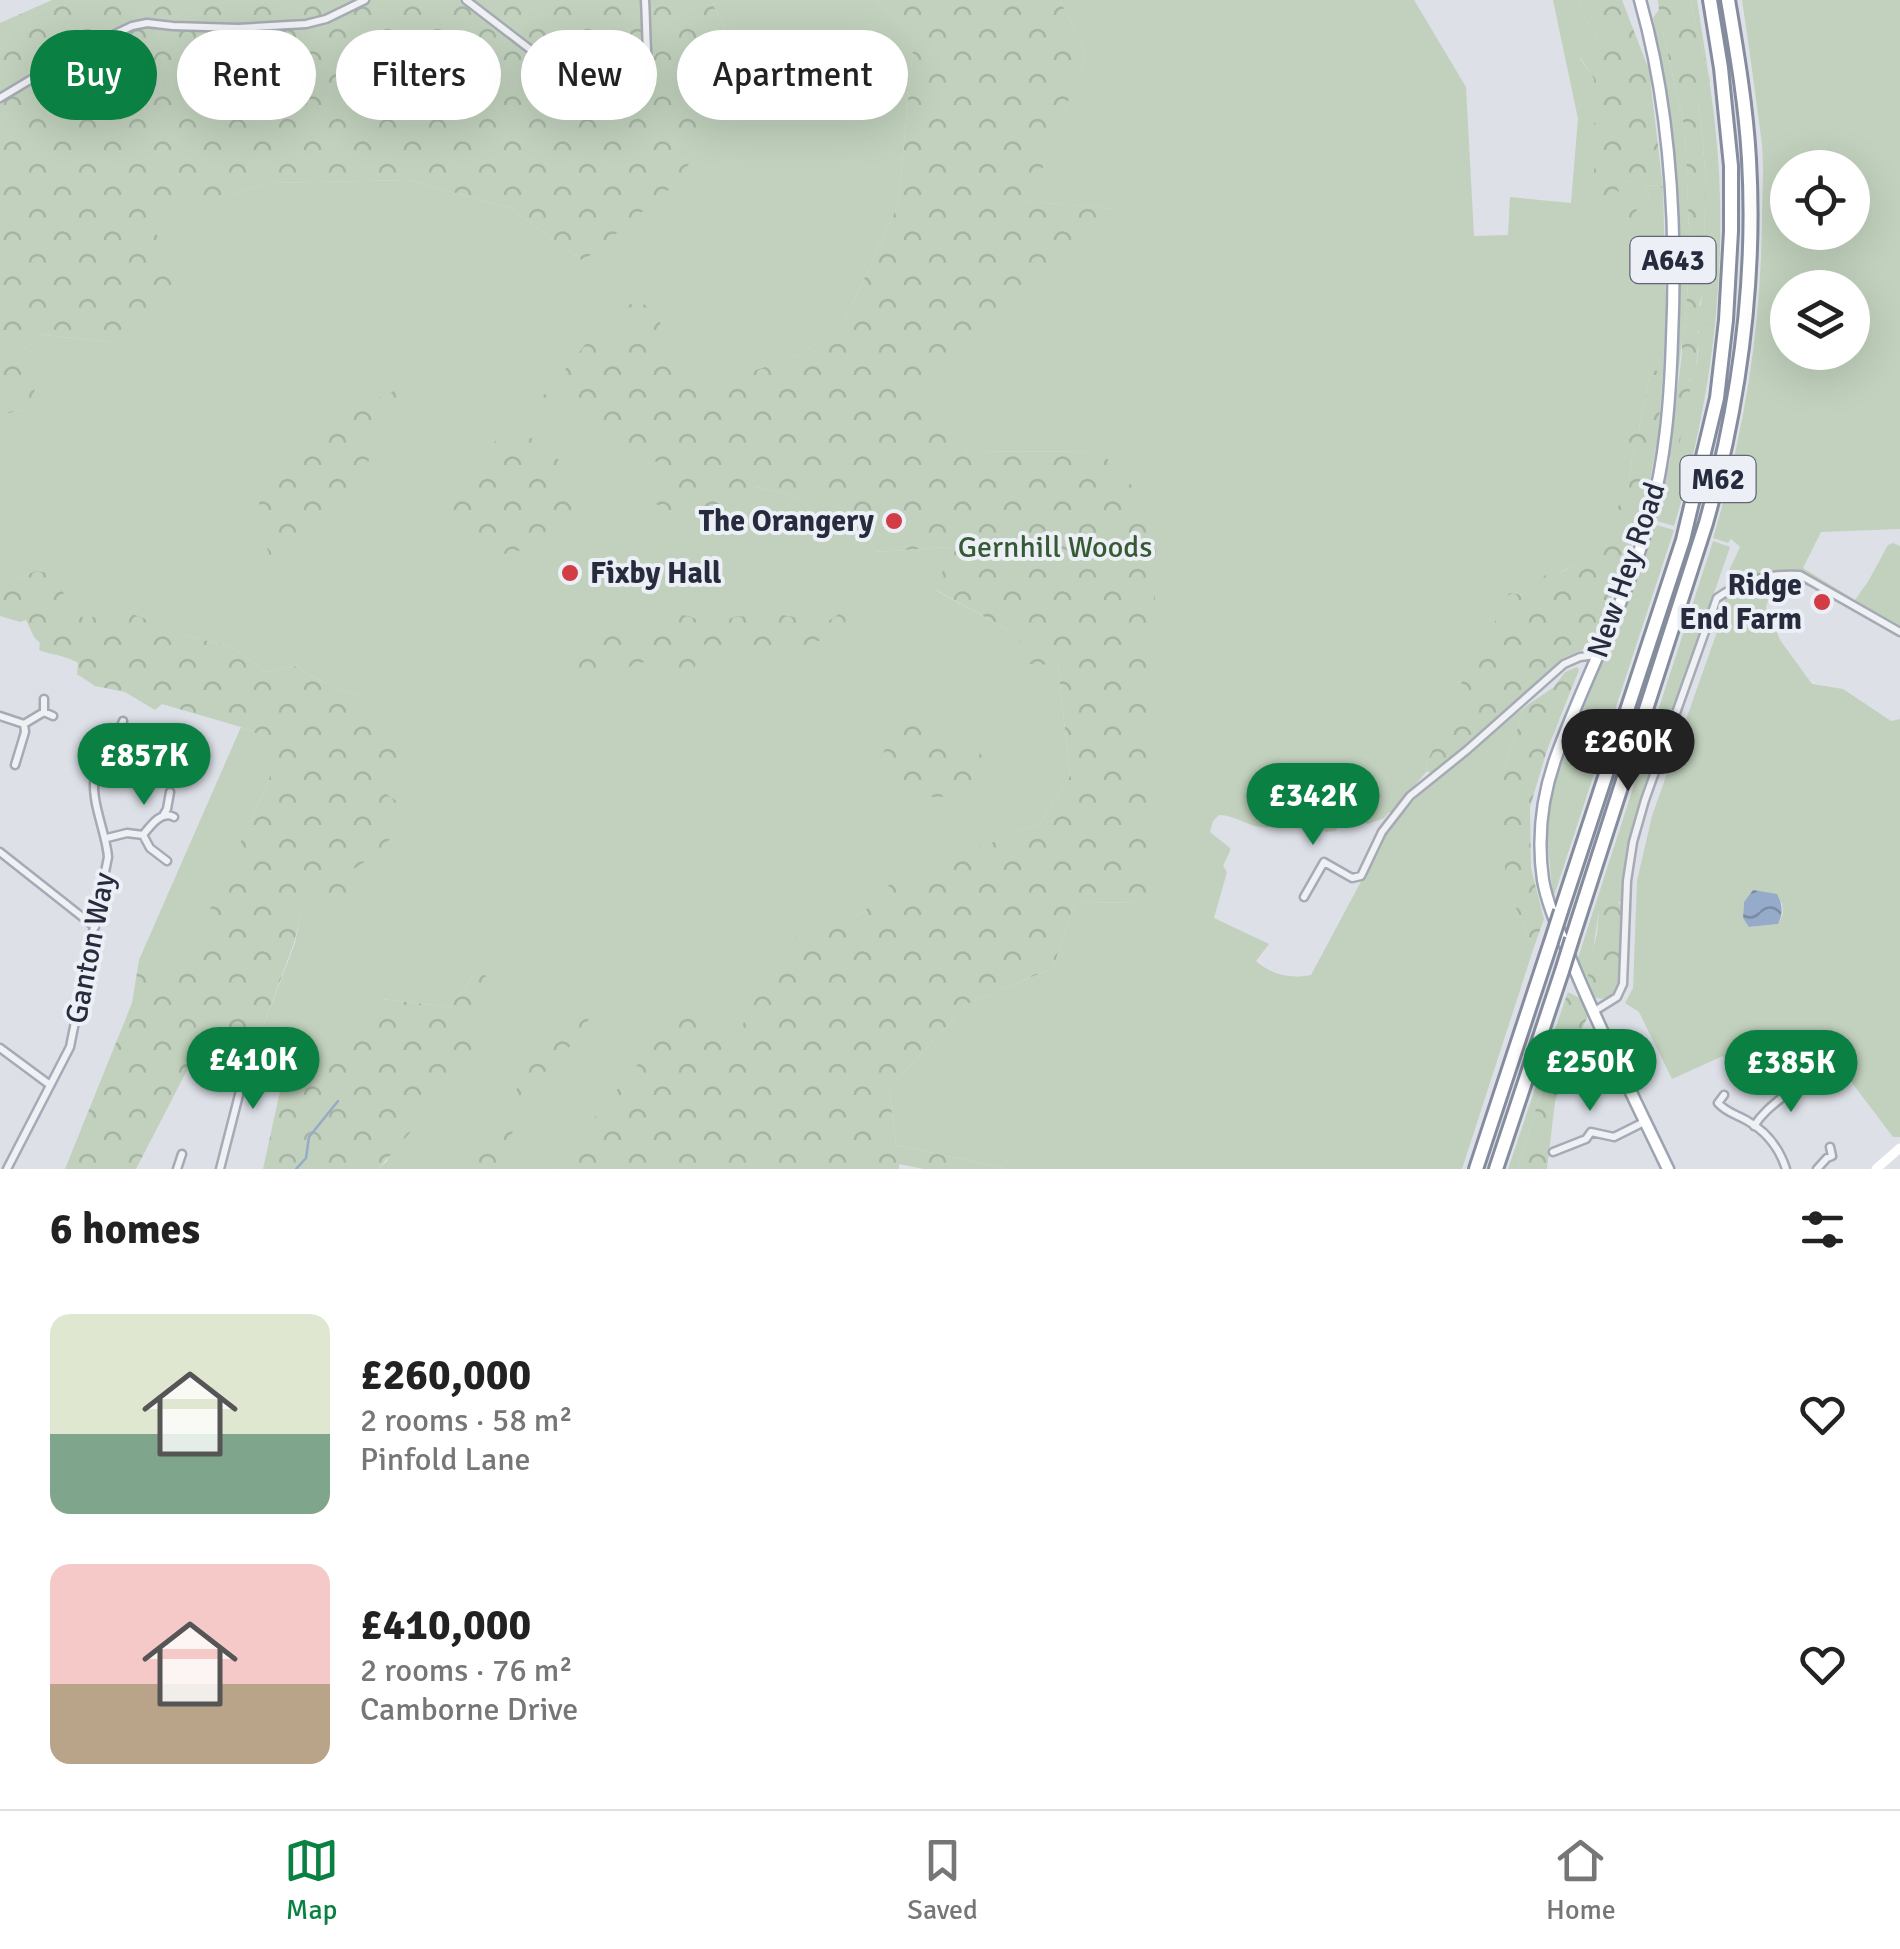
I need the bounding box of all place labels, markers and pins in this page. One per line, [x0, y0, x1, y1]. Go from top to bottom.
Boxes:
place label: The Orangery [699, 503, 874, 540]
marker: The Orangery [883, 510, 905, 532]
place label: Fixby Hall [590, 555, 721, 592]
marker: Fixby Hall [559, 562, 581, 584]
place label: Ridge End Farm [1679, 567, 1802, 638]
marker: Ridge End Farm [1811, 591, 1833, 613]
pin: £260K [1558, 709, 1698, 794]
pin: £857K [74, 723, 214, 808]
pin: £342K [1243, 763, 1383, 848]
pin: £410K [183, 1027, 323, 1112]
pin: £250K [1520, 1029, 1660, 1114]
pin: £385K [1721, 1030, 1861, 1115]

